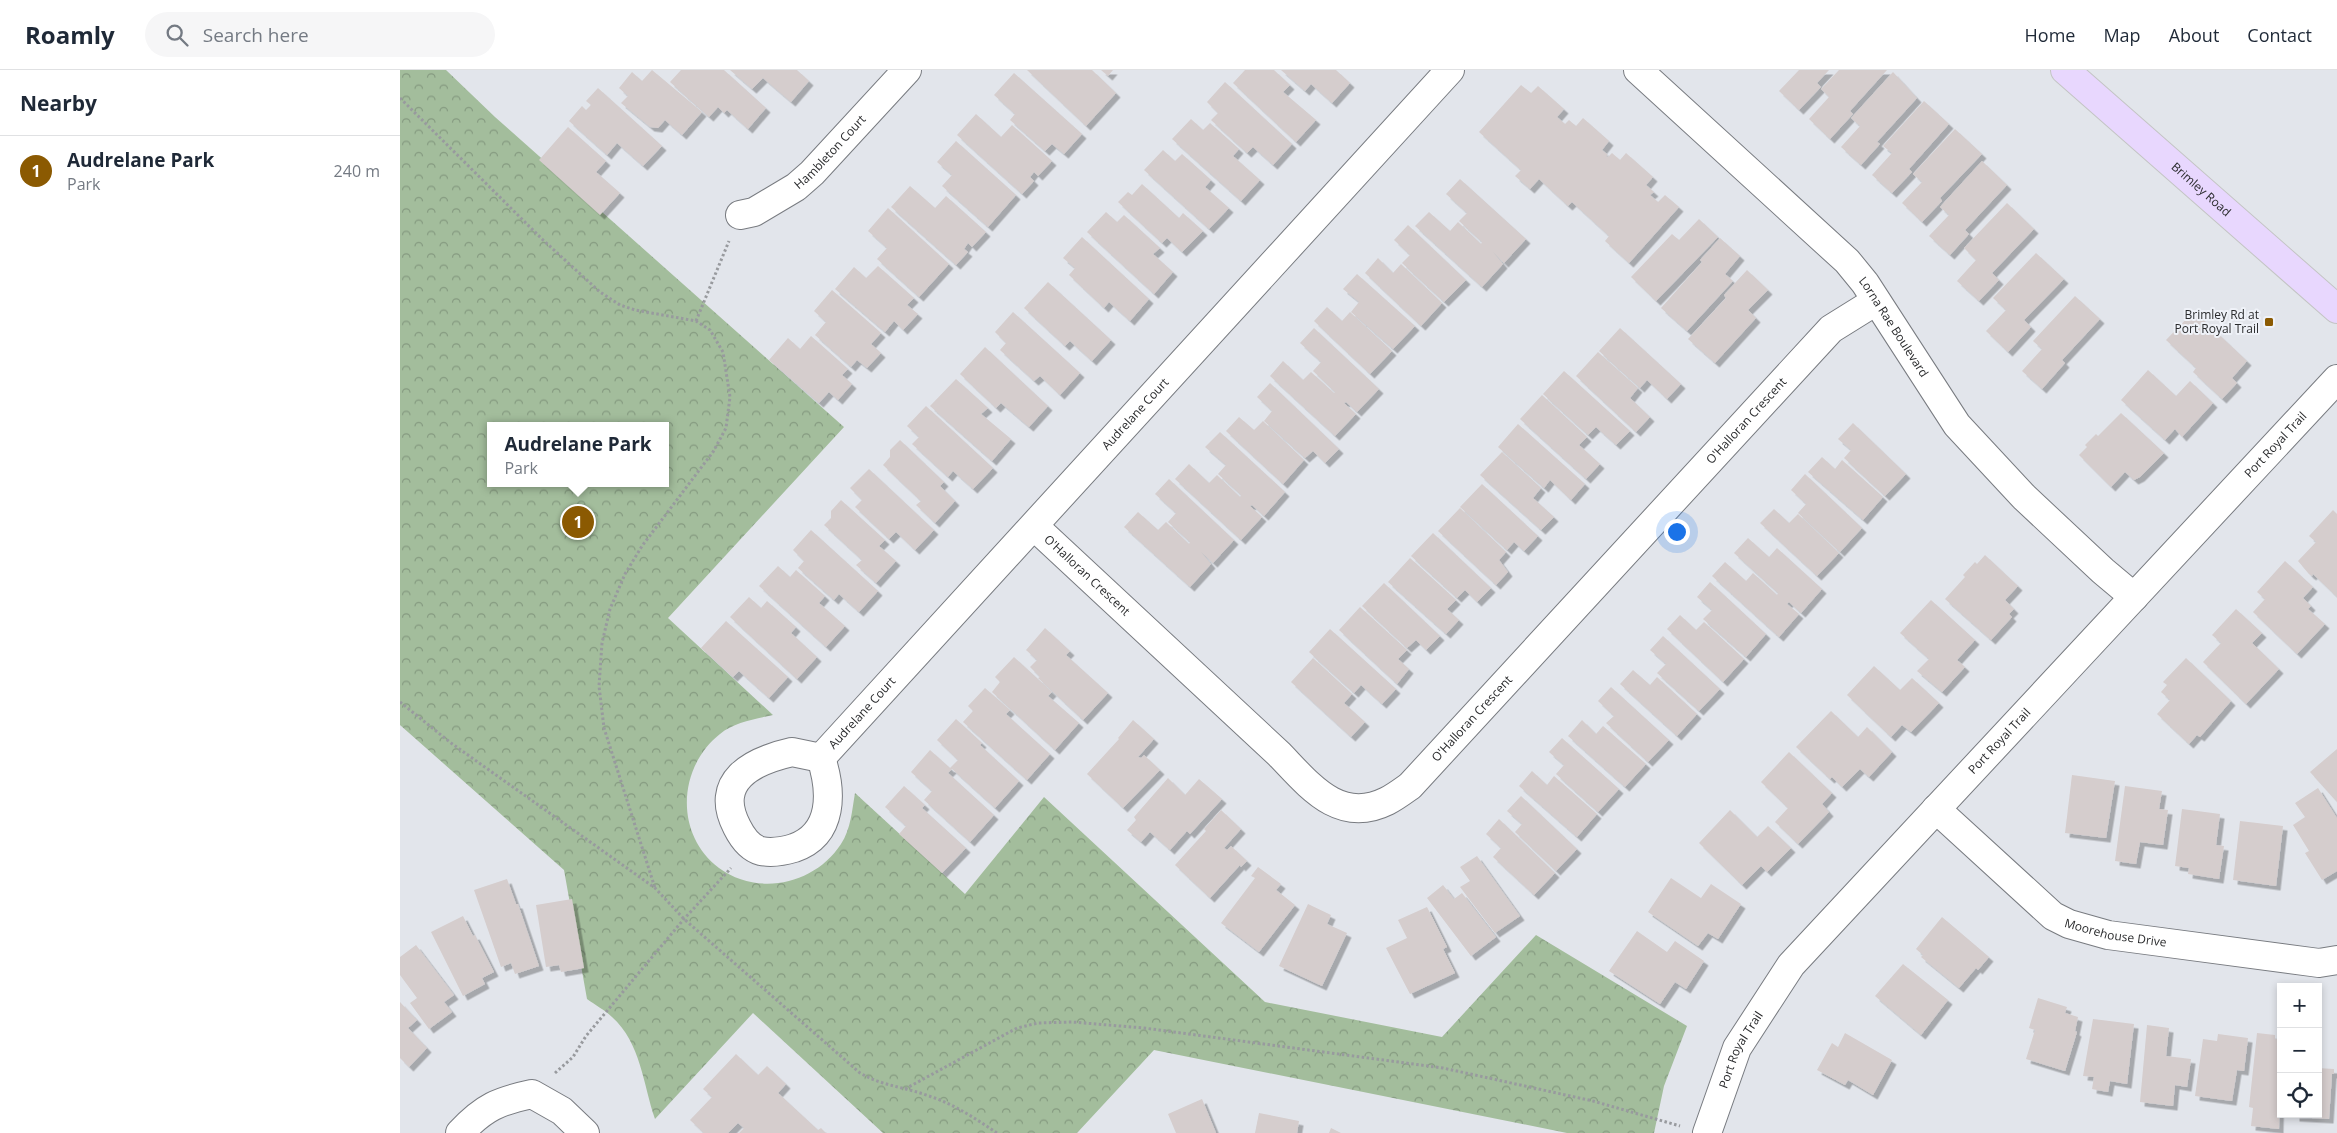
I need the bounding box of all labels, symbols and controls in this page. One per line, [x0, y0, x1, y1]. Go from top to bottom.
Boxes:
search box [145, 12, 495, 57]
text: Roamly [25, 18, 115, 51]
icon: search [163, 21, 191, 49]
text: Search here [203, 22, 309, 48]
text: Home [2025, 23, 2075, 47]
text: Map [2103, 23, 2141, 47]
text: About [2169, 23, 2219, 47]
text: Contact [2247, 23, 2312, 47]
text: Nearby [20, 89, 97, 117]
street label: Hambleton Court [790, 111, 869, 193]
text: Audrelane Park [67, 147, 214, 173]
street label: Brimley Road [2168, 158, 2235, 220]
text: 1 [31, 160, 41, 182]
text: 240 m [334, 160, 380, 182]
text: Park [67, 173, 100, 195]
street label: Lorna Rae Boulevard [1855, 273, 1933, 380]
place label: Brimley Rd at Port Royal Trail [2175, 306, 2259, 337]
marker: Brimley Rd at Port Royal Trail [2263, 316, 2275, 328]
street label: Audrelane Court [1098, 374, 1172, 454]
street label: O'Halloran Crescent [1702, 374, 1790, 467]
street label: Port Royal Trail [2240, 408, 2310, 481]
popup [487, 422, 669, 487]
text: Audrelane Park [504, 431, 652, 457]
text: Park [504, 457, 538, 479]
pin: 1 [562, 503, 594, 541]
your location [1664, 519, 1690, 545]
street label: O'Halloran Crescent [1041, 531, 1134, 619]
street label: O'Halloran Crescent [1427, 671, 1516, 765]
street label: Audrelane Court [824, 673, 899, 752]
street label: Port Royal Trail [1964, 704, 2034, 778]
street label: Moorehouse Drive [2063, 914, 2168, 951]
map controls [2277, 983, 2322, 1118]
button: + [2277, 983, 2322, 1028]
street label: Port Royal Trail [1714, 1008, 1767, 1091]
button: − [2277, 1028, 2322, 1073]
button: locate [2277, 1073, 2322, 1118]

